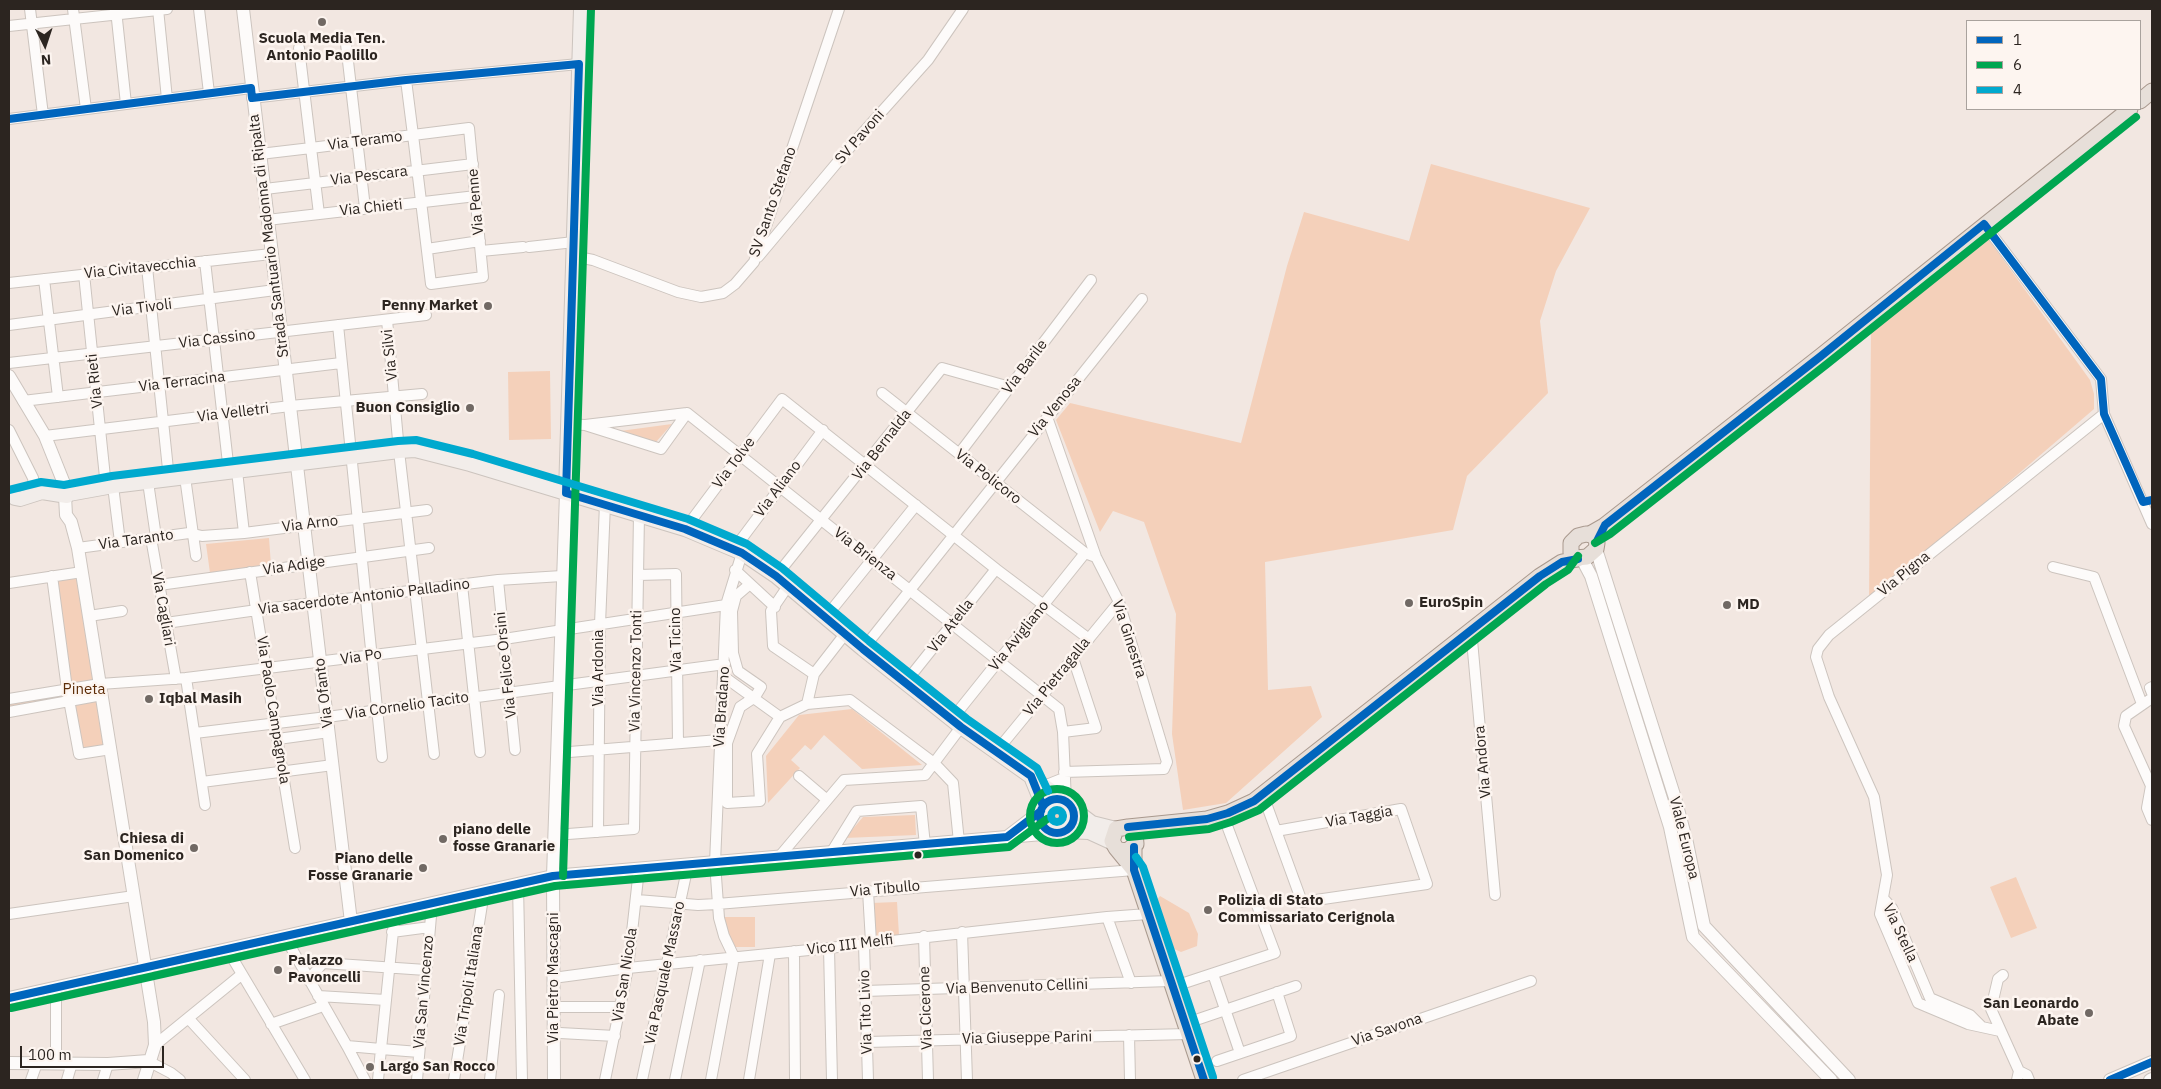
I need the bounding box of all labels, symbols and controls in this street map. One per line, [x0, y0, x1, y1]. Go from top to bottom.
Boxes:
marker: Scuola Media Ten. Antonio Paolillo [316, 16, 328, 28]
north arrow [20, 20, 70, 70]
legend [1966, 20, 2141, 110]
place label: Scuola Media Ten. Antonio Paolillo [258, 30, 386, 65]
text: 1 [2013, 30, 2022, 49]
text: N [40, 51, 52, 69]
text: 6 [2013, 55, 2022, 74]
text: 4 [2013, 80, 2022, 99]
street label: SV Pavoni [832, 106, 888, 168]
street label: Strada Santuario Madonna di Ripalta [245, 113, 293, 359]
street label: Via Teramo [327, 127, 403, 155]
street label: SV Santo Stefano [746, 144, 800, 260]
street label: Via Pescara [329, 162, 409, 190]
street label: Via Penne [464, 168, 488, 236]
street label: Via Chieti [339, 196, 403, 220]
street label: Via Civitavecchia [83, 253, 197, 283]
street label: Via Tivoli [111, 295, 173, 321]
place label: Penny Market [381, 297, 478, 315]
marker: Penny Market [482, 300, 494, 312]
street label: Via Cassino [178, 325, 256, 353]
street label: Via Silvi [378, 328, 402, 382]
street label: Via Barile [999, 336, 1051, 398]
street label: Via Rieti [83, 353, 107, 409]
street label: Via Terracina [138, 368, 226, 396]
street label: Via Venosa [1025, 373, 1085, 441]
place label: Buon Consiglio [356, 399, 460, 417]
street label: Via Velletri [196, 400, 270, 426]
marker: Buon Consiglio [464, 402, 476, 414]
street label: Via Bernalda [849, 406, 915, 484]
street label: Via Tolve [709, 434, 759, 492]
street label: Via Policoro [951, 446, 1025, 508]
street label: Via Aliano [751, 457, 805, 521]
street label: Via Arno [281, 512, 339, 536]
street label: Via Brienza [830, 524, 900, 584]
street label: Via Taranto [97, 526, 175, 554]
street label: Via Pigna [1874, 548, 1934, 600]
street label: Via Adige [262, 553, 326, 579]
street label: Via Cagliari [148, 571, 178, 647]
street label: Via sacerdote Antonio Palladino [257, 575, 471, 619]
place label: EuroSpin [1419, 594, 1483, 612]
street label: Via Atella [924, 595, 978, 657]
place label: MD [1737, 596, 1760, 614]
street label: Via Avigliano [985, 597, 1053, 675]
marker: EuroSpin [1403, 597, 1415, 609]
street label: Via Ginestra [1108, 598, 1150, 680]
marker: MD [1721, 599, 1733, 611]
street label: Via Ticino [666, 607, 686, 673]
street label: Via Vincenzo Tonti [626, 610, 646, 732]
street label: Via Felice Orsini [491, 611, 521, 719]
street label: Via Ardonia [590, 630, 608, 706]
street label: Via Pietragalla [1020, 634, 1094, 720]
street label: Via Paolo Campagnola [252, 635, 294, 785]
street label: Via Po [339, 645, 383, 669]
street label: Via Ofanto [311, 657, 337, 729]
street label: Via Bradano [710, 666, 734, 748]
park label: Pineta [63, 681, 105, 699]
street label: Via Cornelio Tacito [344, 688, 470, 724]
place label: Iqbal Masih [159, 690, 242, 708]
marker: Iqbal Masih [143, 693, 155, 705]
street label: Via Andora [1471, 725, 1495, 799]
street label: Viale Europa [1665, 795, 1703, 881]
street label: Via Taggia [1324, 802, 1394, 832]
place label: piano delle fosse Granarie [453, 821, 555, 856]
place label: Chiesa di San Domenico [84, 830, 184, 865]
marker: piano delle fosse Granarie [437, 833, 449, 845]
marker: Chiesa di San Domenico [188, 842, 200, 854]
place label: Piano delle Fosse Granarie [308, 850, 413, 885]
unlabelled marker [913, 850, 923, 860]
marker: Piano delle Fosse Granarie [417, 862, 429, 874]
street label: Via Tibullo [849, 877, 921, 901]
place label: Polizia di Stato Commissariato Cerignola [1218, 892, 1395, 927]
street label: Via Pasquale Massaro [641, 900, 689, 1046]
street label: Via Stella [1879, 901, 1921, 965]
marker: Polizia di Stato Commissariato Cerignola [1202, 904, 1214, 916]
street label: Via Pietro Mascagni [545, 912, 563, 1044]
street label: Via Tripoli Italiana [451, 924, 487, 1048]
street label: Via San Nicola [609, 926, 641, 1024]
street label: Vico III Melfi [806, 931, 894, 959]
street label: Via San Vincenzo [410, 934, 438, 1050]
place label: Palazzo Pavoncelli [288, 952, 361, 987]
marker: Palazzo Pavoncelli [272, 964, 284, 976]
street label: Via Cicerone [916, 966, 936, 1050]
street label: Via Tito Livio [856, 969, 876, 1055]
street label: Via Benvenuto Cellini [946, 976, 1088, 998]
place label: San Leonardo Abate [1983, 995, 2079, 1030]
marker: San Leonardo Abate [2083, 1007, 2095, 1019]
street label: Via Savona [1349, 1010, 1425, 1050]
street label: Via Giuseppe Parini [962, 1028, 1092, 1048]
scale bar [22, 1036, 166, 1068]
text: 100 m [28, 1045, 72, 1064]
unlabelled marker [1192, 1054, 1202, 1064]
place label: Largo San Rocco [380, 1058, 495, 1076]
marker: Largo San Rocco [364, 1061, 376, 1073]

